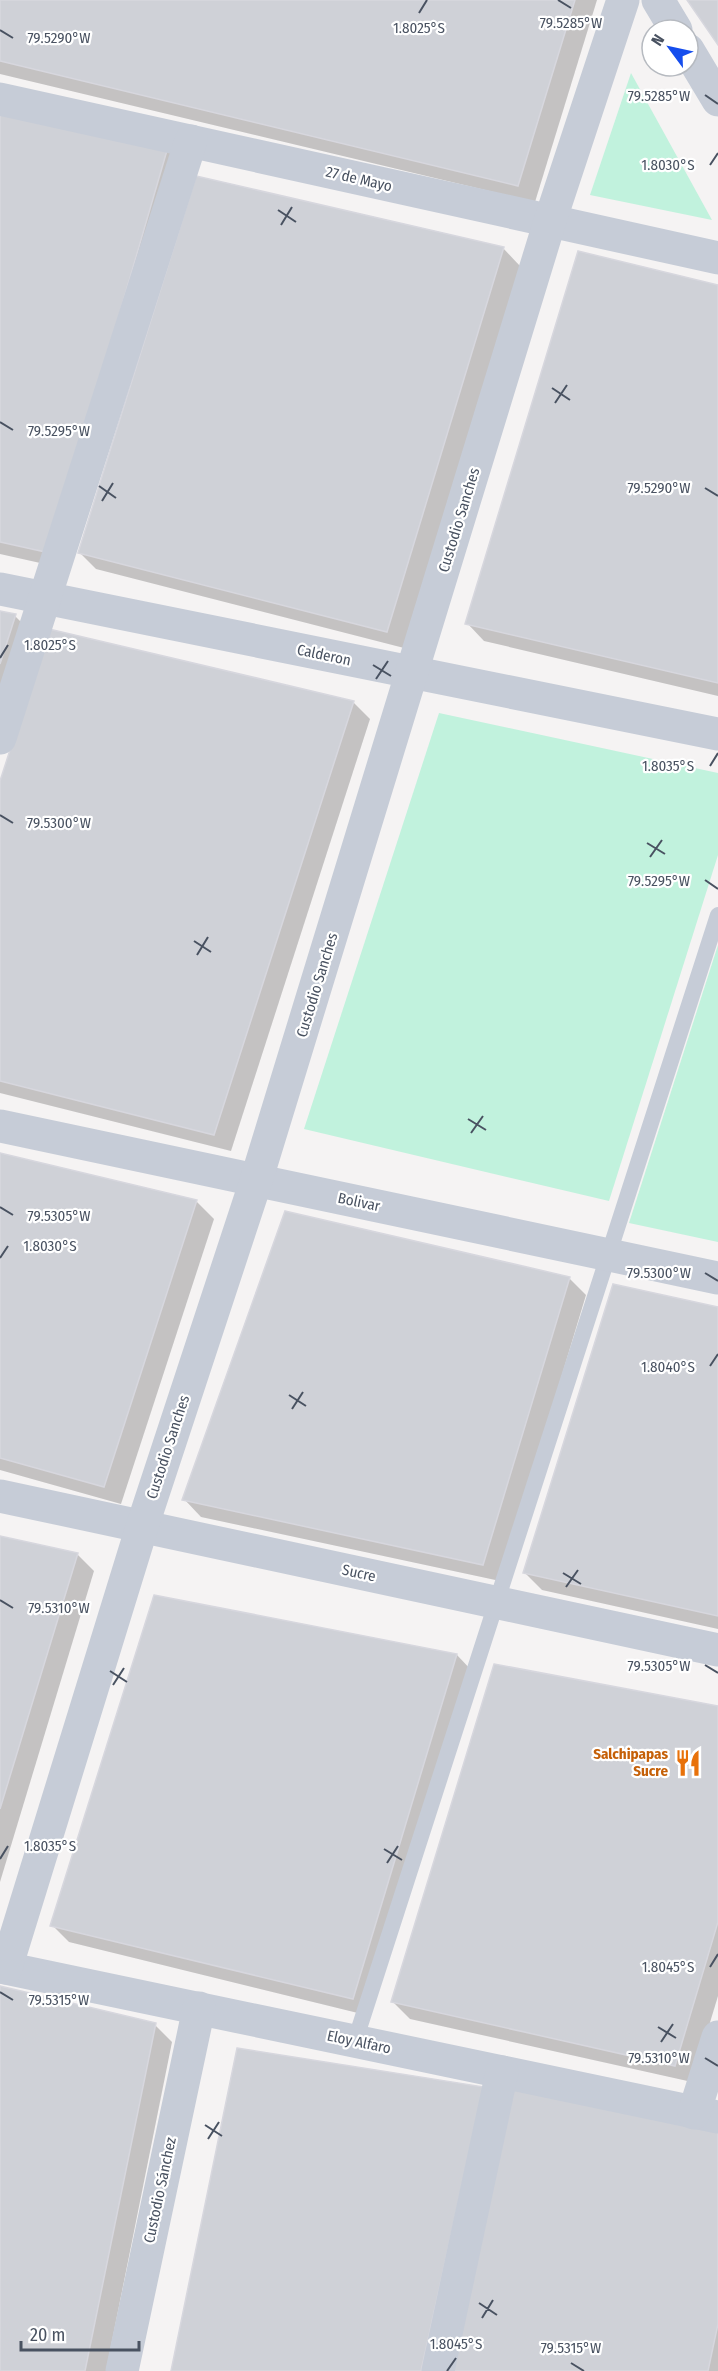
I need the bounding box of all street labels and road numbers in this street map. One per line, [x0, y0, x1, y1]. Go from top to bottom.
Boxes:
street label: 27 de Mayo [324, 163, 394, 195]
street label: Custodio Sanches [435, 466, 483, 574]
street label: Calderon [295, 641, 353, 669]
street label: Custodio Sanches [293, 931, 341, 1039]
street label: Bolivar [336, 1189, 383, 1215]
street label: Custodio Sanches [143, 1393, 193, 1501]
street label: Sucre [341, 1561, 377, 1585]
street label: Eloy Alfaro [325, 2026, 393, 2058]
street label: Custodio Sánchez [140, 2135, 180, 2245]

